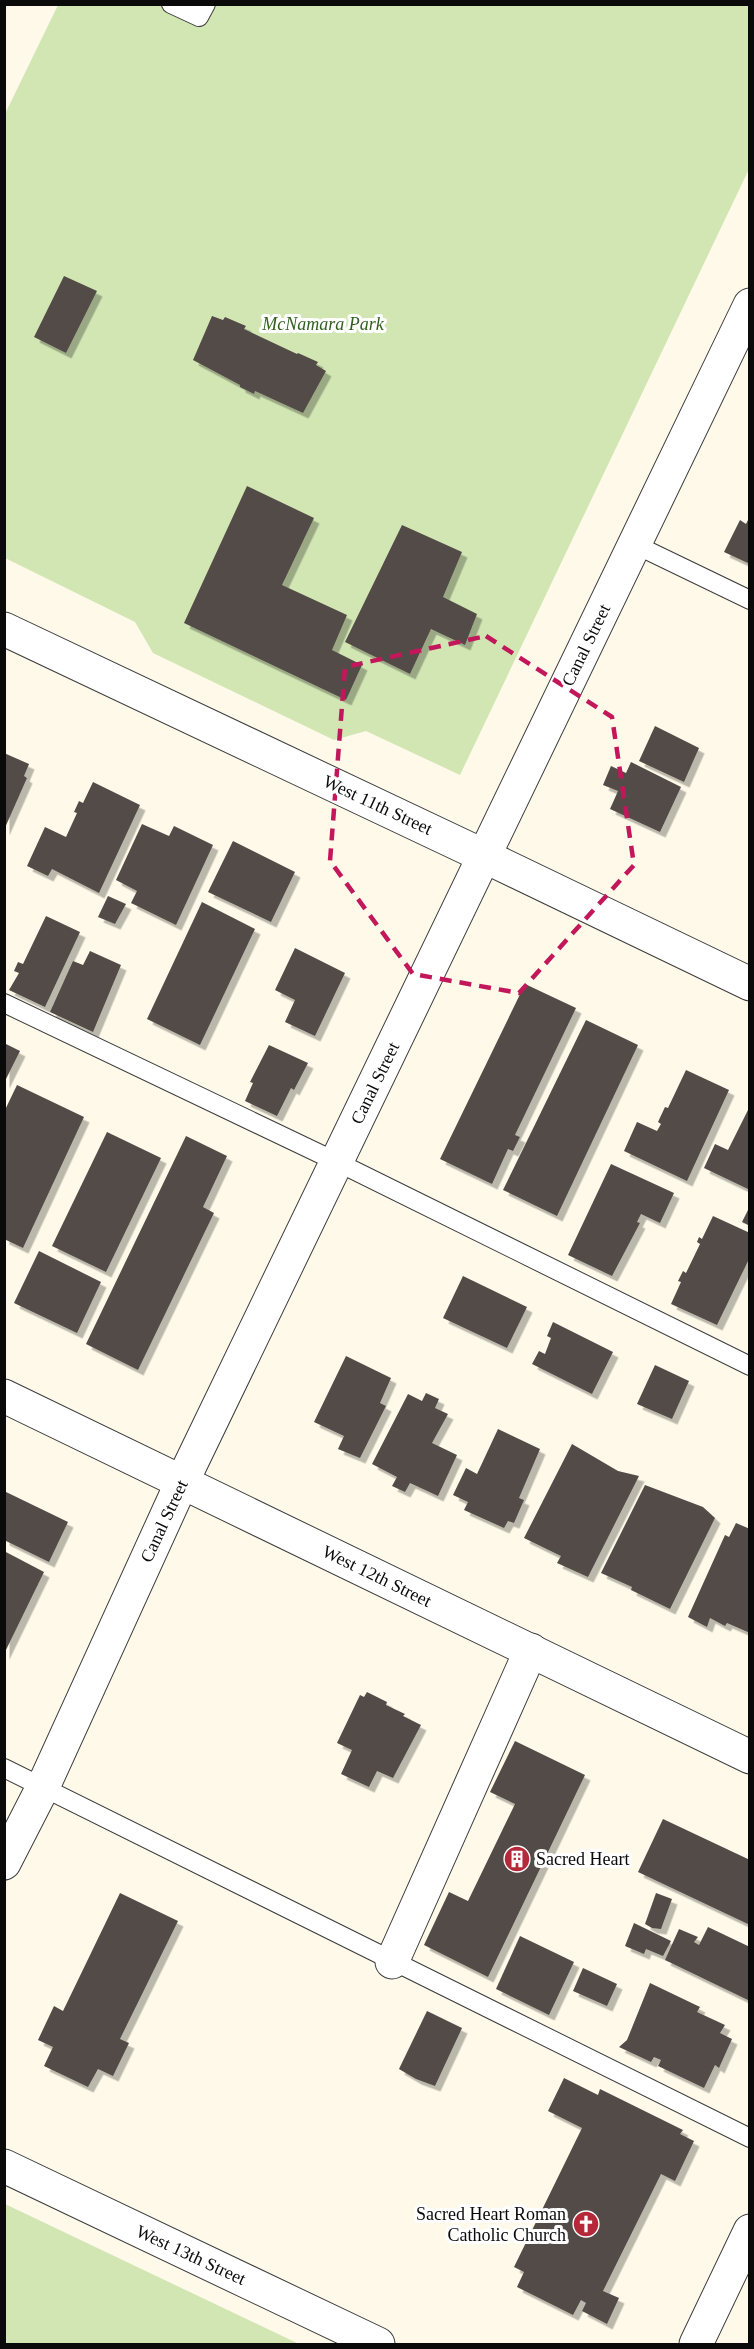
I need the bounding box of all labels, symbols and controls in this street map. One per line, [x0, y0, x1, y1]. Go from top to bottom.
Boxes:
park label: McNamara Park [261, 314, 385, 334]
street label: Canal Street [558, 601, 614, 689]
street label: West 11th Street [320, 771, 436, 839]
street label: Canal Street [347, 1039, 403, 1127]
street label: Canal Street [136, 1477, 192, 1565]
street label: West 12th Street [319, 1541, 435, 1611]
building icon: Sacred Heart [502, 1844, 532, 1874]
place label: Sacred Heart [536, 1849, 629, 1869]
place label: Sacred Heart Roman Catholic Church [416, 2204, 566, 2245]
church icon: Sacred Heart Roman Catholic Church [571, 2209, 601, 2239]
street label: West 13th Street [133, 2221, 249, 2289]

